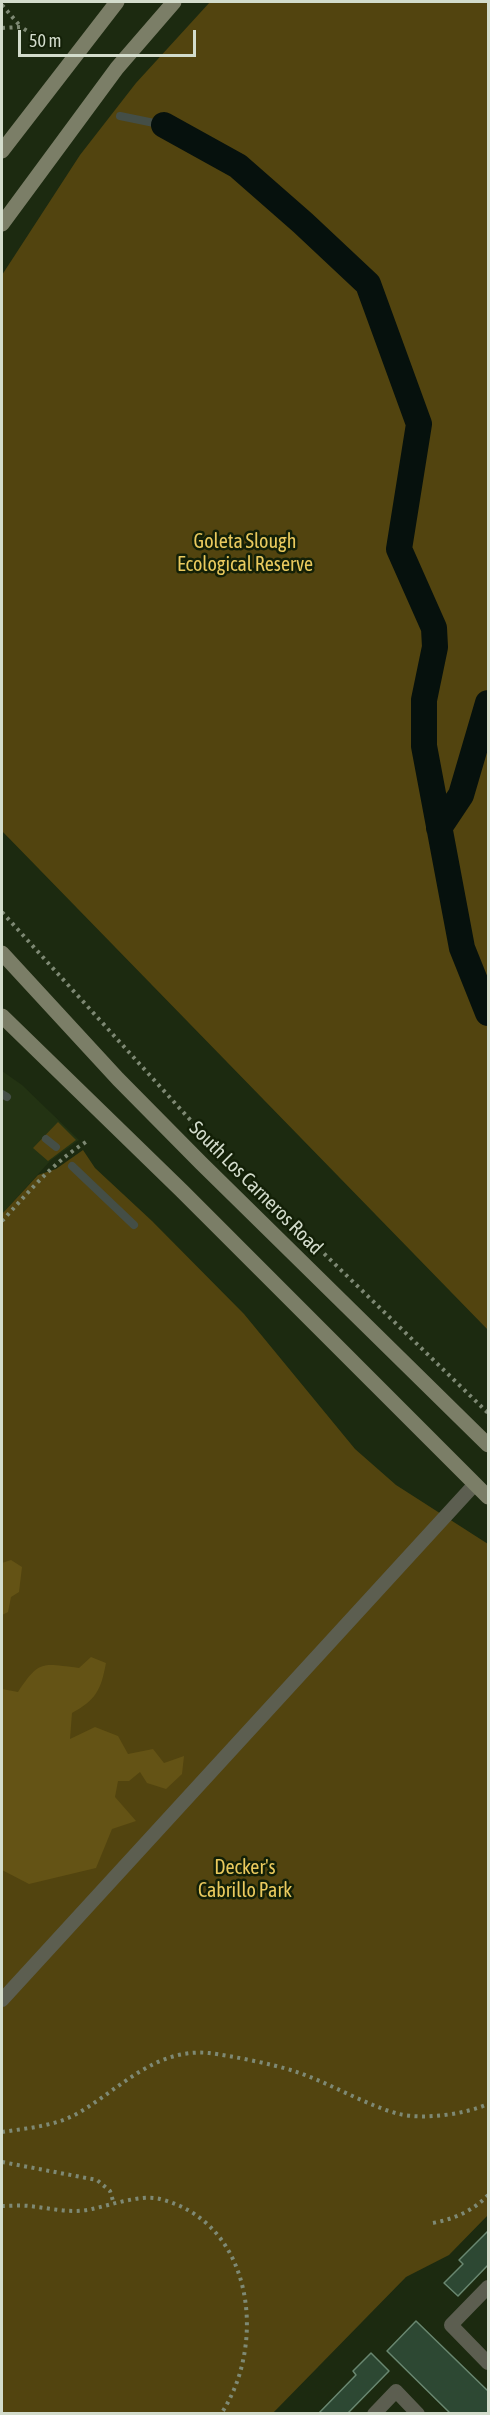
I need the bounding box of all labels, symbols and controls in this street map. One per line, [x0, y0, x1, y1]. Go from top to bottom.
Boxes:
scale bar [21, 18, 200, 56]
text: 50 m [29, 30, 61, 51]
park label: Goleta Slough Ecological Reserve [177, 530, 313, 577]
street label: South Los Carneros Road [184, 1116, 328, 1260]
park label: Decker's Cabrillo Park [198, 1856, 292, 1903]

